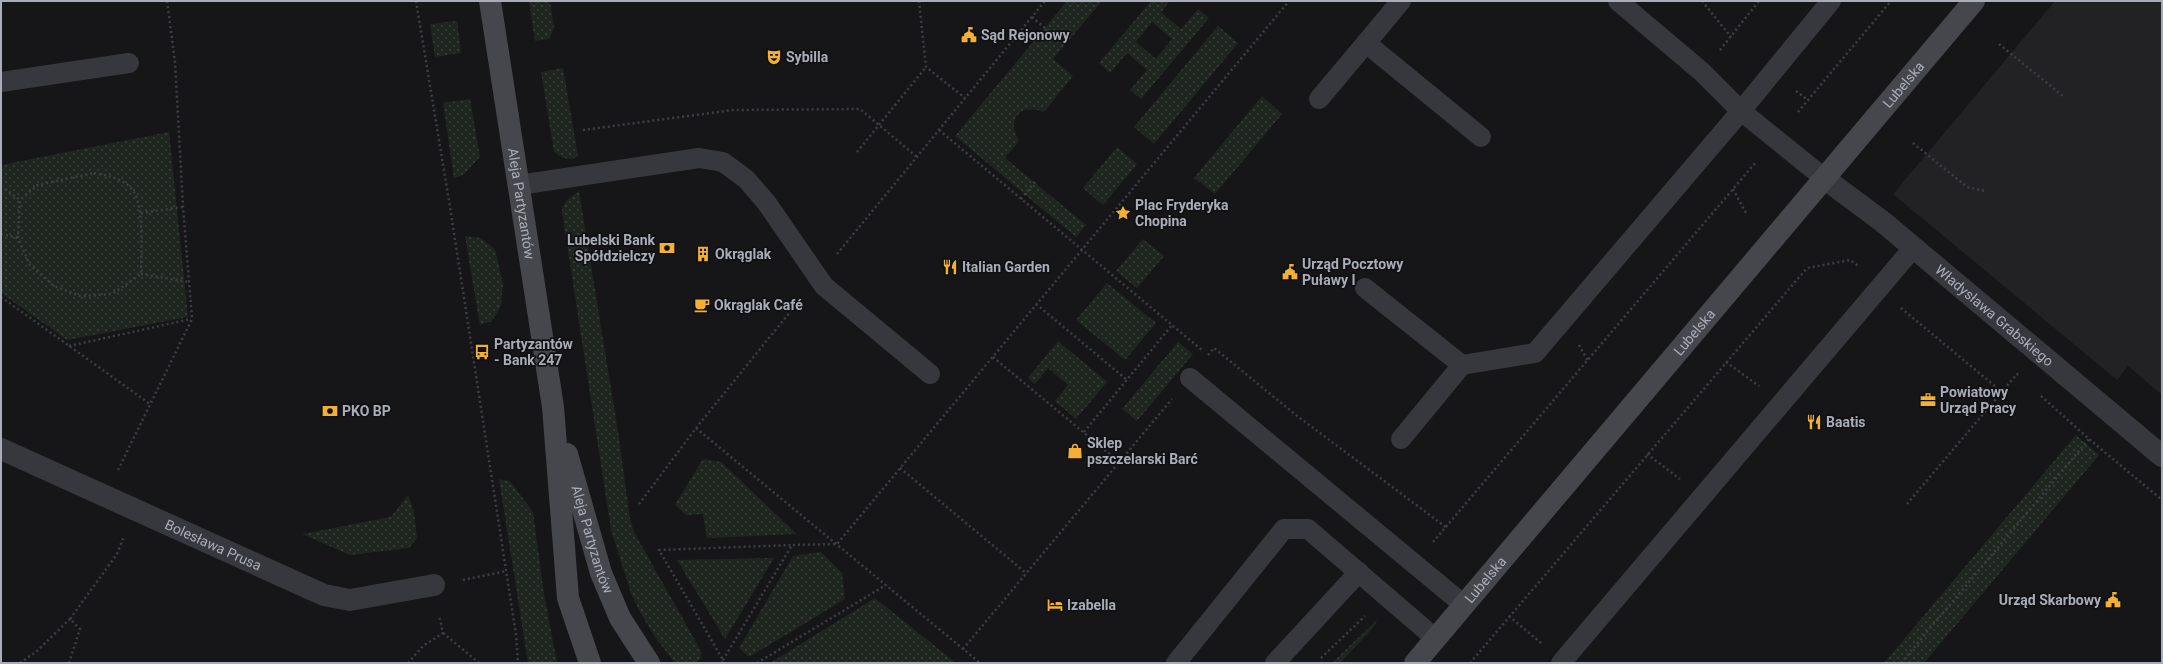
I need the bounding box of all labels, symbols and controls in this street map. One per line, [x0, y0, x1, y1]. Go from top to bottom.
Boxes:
public building icon: Sąd Rejonowy [960, 26, 978, 44]
place label: Sąd Rejonowy [981, 27, 1071, 43]
theatre icon: Sybilla [765, 48, 783, 66]
place label: Sybilla [786, 49, 829, 65]
street label: Lubelska [1879, 58, 1927, 111]
street label: Aleja Partyzantów [505, 147, 538, 261]
place label: Plac Fryderyka Chopina [1135, 197, 1229, 229]
place icon: Plac Fryderyka Chopina [1114, 204, 1132, 222]
place label: Lubelski Bank Spółdzielczy [567, 232, 656, 264]
bank icon: Lubelski Bank Spółdzielczy [658, 239, 676, 257]
building icon: Okrąglak [694, 245, 712, 263]
place label: Okrąglak [715, 246, 772, 262]
place label: Urząd Pocztowy Puławy I [1302, 256, 1404, 288]
restaurant icon: Italian Garden [941, 258, 959, 276]
place label: Italian Garden [962, 259, 1050, 275]
street label: Władysława Grabskiego [1932, 261, 2057, 370]
public building icon: Urząd Pocztowy Puławy I [1281, 263, 1299, 281]
cafe icon: Okrąglak Café [693, 296, 711, 314]
place label: Okrąglak Café [714, 297, 803, 313]
street label: Lubelska [1670, 306, 1718, 359]
place label: Partyzantów - Bank 247 [494, 336, 574, 368]
bus stop icon: Partyzantów - Bank 247 [473, 343, 491, 361]
place label: Powiatowy Urząd Pracy [1940, 384, 2017, 416]
office icon: Powiatowy Urząd Pracy [1919, 391, 1937, 409]
bank icon: PKO BP [321, 402, 339, 420]
place label: PKO BP [342, 403, 391, 419]
restaurant icon: Baatis [1805, 413, 1823, 431]
place label: Baatis [1826, 414, 1866, 430]
place label: Sklep pszczelarski Barć [1087, 435, 1198, 467]
shop icon: Sklep pszczelarski Barć [1066, 442, 1084, 460]
street label: Aleja Partyzantów [568, 483, 617, 596]
street label: Bolesława Prusa [163, 516, 264, 574]
street label: Lubelska [1461, 553, 1509, 606]
public building icon: Urząd Skarbowy [2104, 591, 2122, 609]
place label: Urząd Skarbowy [1999, 592, 2102, 608]
hotel icon: Izabella [1046, 596, 1064, 614]
place label: Izabella [1067, 597, 1117, 613]

